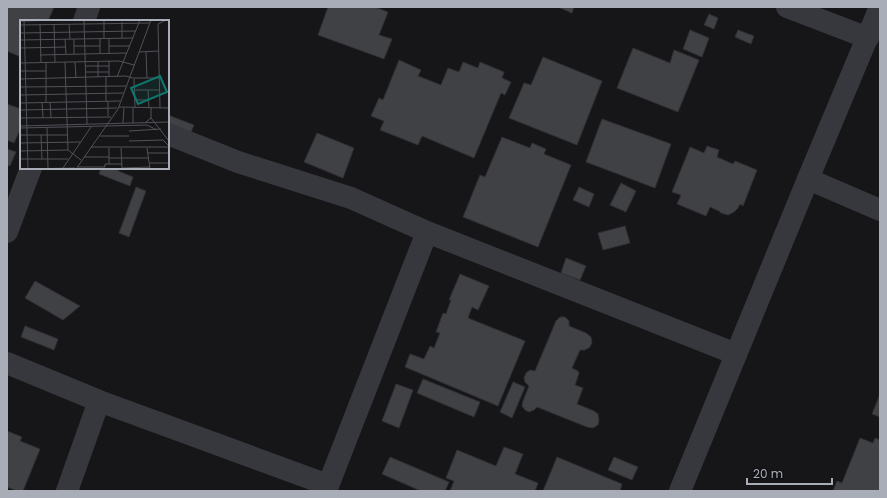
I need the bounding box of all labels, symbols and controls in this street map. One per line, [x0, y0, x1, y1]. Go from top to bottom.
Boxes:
inset map [20, 20, 169, 169]
scale bar [747, 460, 832, 486]
text: 20 m [753, 465, 783, 482]

